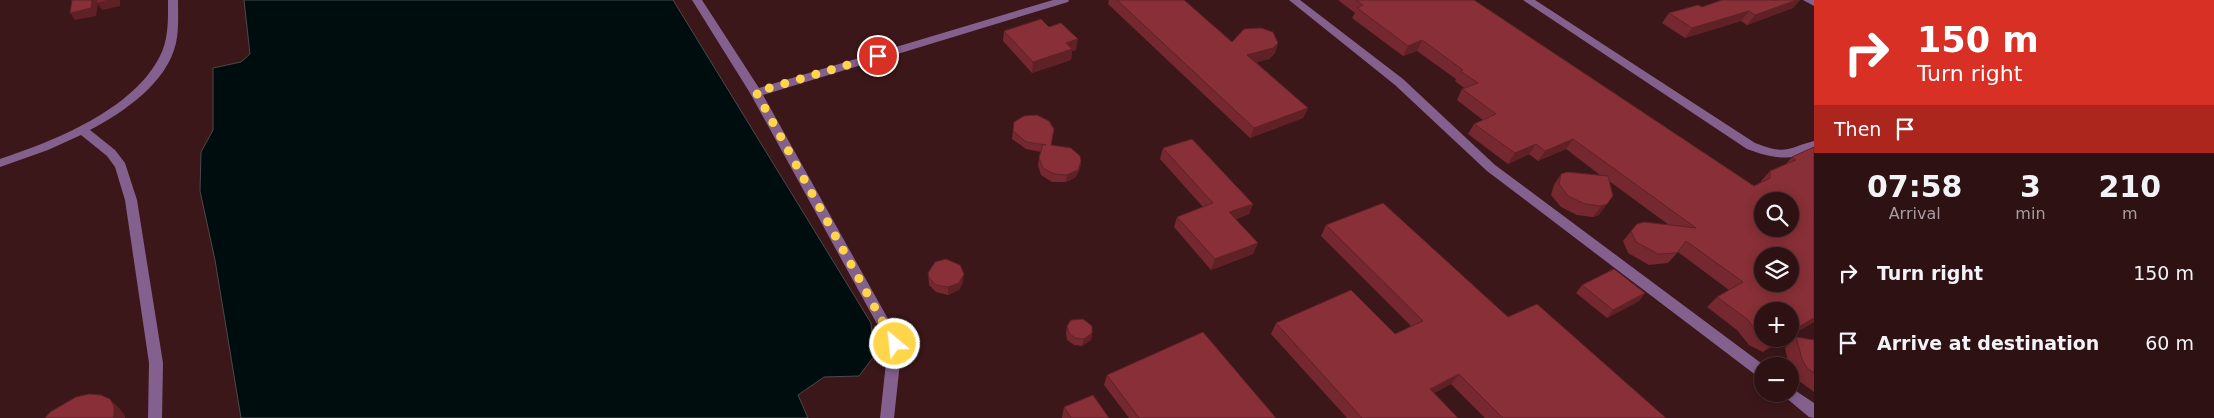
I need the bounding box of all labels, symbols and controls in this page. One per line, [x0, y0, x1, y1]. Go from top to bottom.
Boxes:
icon: right [1834, 20, 1899, 85]
text: 150 m [1917, 20, 2039, 60]
pin [857, 35, 899, 77]
icon: arrive [864, 42, 892, 70]
text: Turn right [1917, 61, 2022, 86]
icon: arrive [1891, 115, 1919, 143]
text: Then [1834, 118, 1881, 140]
text: 07:58 [1867, 169, 1962, 204]
text: 3 [2020, 169, 2041, 204]
text: 210 [2098, 169, 2161, 204]
map controls [1754, 192, 1799, 402]
button: search [1754, 192, 1799, 237]
text: Arrival [1889, 204, 1941, 223]
text: min [2015, 204, 2046, 223]
text: m [2122, 204, 2138, 223]
button: layers [1754, 247, 1799, 292]
icon: right [1834, 259, 1862, 287]
text: Turn right [1877, 262, 1983, 284]
text: 150 m [2133, 262, 2194, 284]
button: + [1754, 302, 1799, 347]
position arrow [868, 317, 920, 369]
icon: arrive [1834, 329, 1862, 357]
text: Arrive at destination [1877, 332, 2099, 354]
text: 60 m [2145, 332, 2194, 354]
button: − [1754, 357, 1799, 402]

